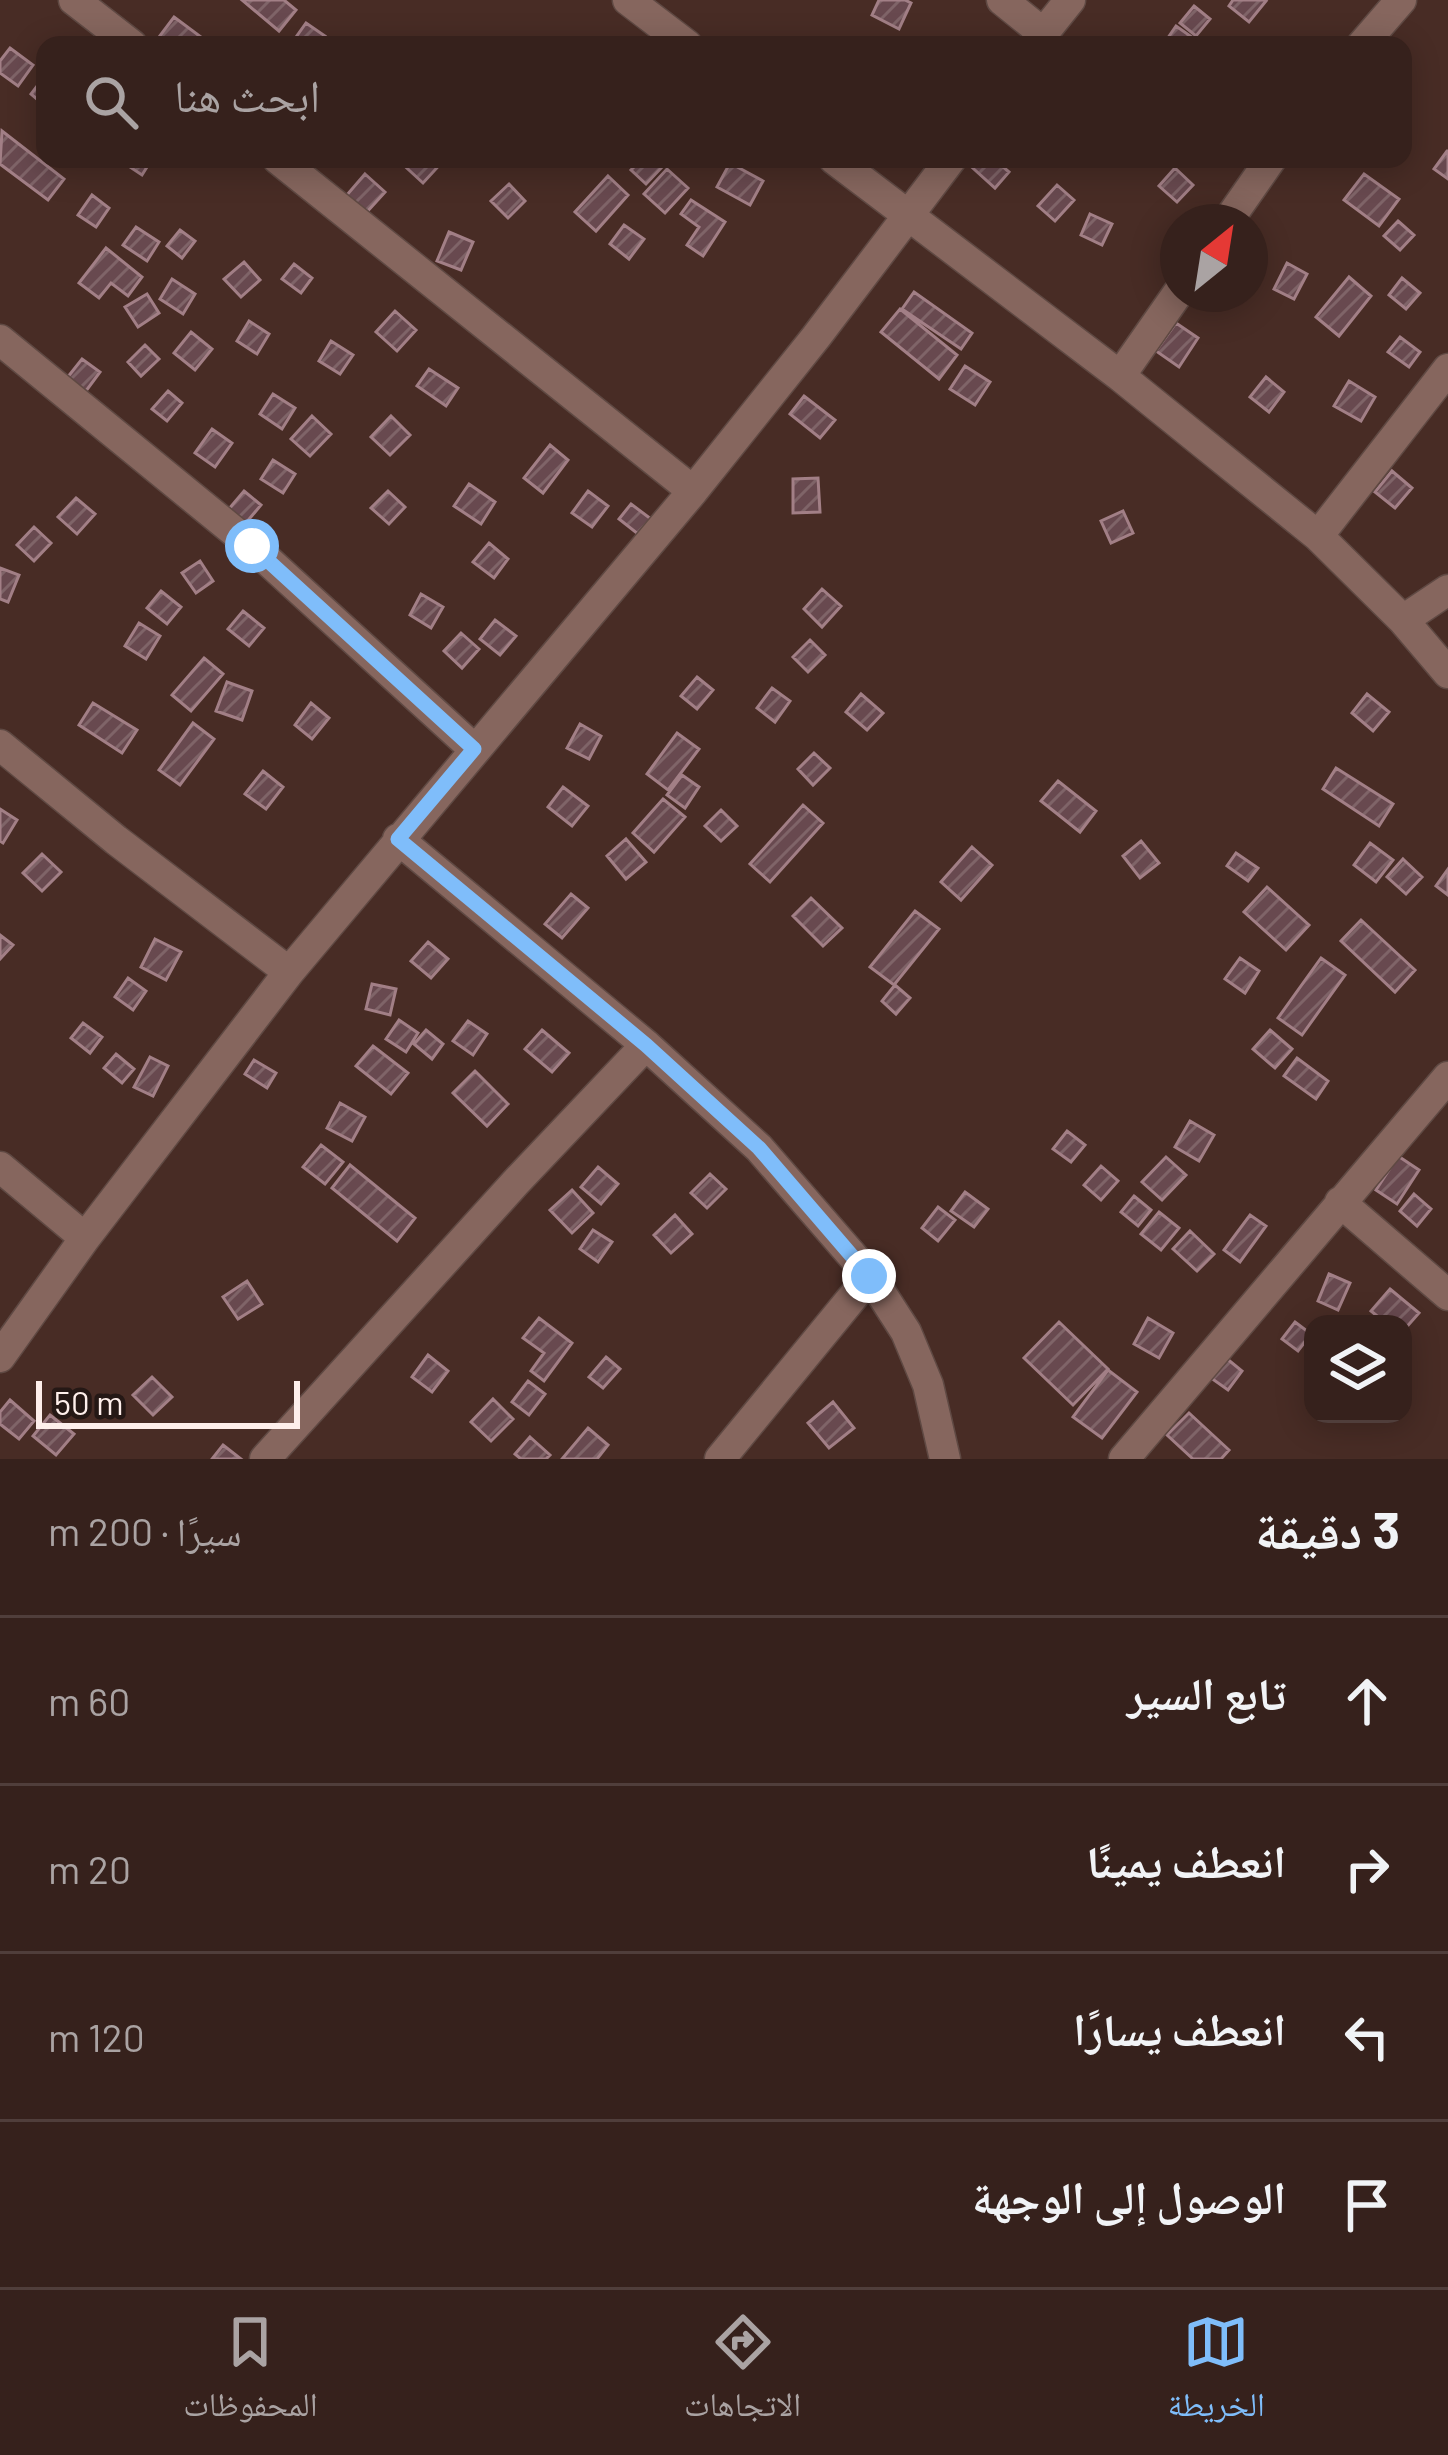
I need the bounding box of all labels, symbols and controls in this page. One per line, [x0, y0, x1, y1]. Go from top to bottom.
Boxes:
search box [36, 36, 1412, 168]
text: ابحث هنا [174, 67, 320, 121]
icon: search [78, 69, 144, 135]
north arrow [1160, 204, 1268, 312]
route start [225, 519, 279, 573]
route end [842, 1249, 896, 1303]
map controls [1304, 1315, 1412, 1423]
button: layers [1304, 1315, 1412, 1423]
scale bar [36, 1375, 300, 1428]
text: 50 m [54, 1382, 124, 1422]
text: 3 دقيقة [1255, 1498, 1400, 1559]
text: سيرًا · 200 m [48, 1507, 242, 1554]
text: تابع السير [1127, 1665, 1286, 1719]
icon: ahead [1334, 1668, 1400, 1734]
text: 60 m [48, 1677, 130, 1724]
text: انعطف يمينًا [1086, 1833, 1286, 1887]
icon: right [1334, 1836, 1400, 1902]
text: 20 m [48, 1845, 131, 1892]
text: انعطف يسارًا [1073, 2001, 1286, 2055]
icon: left [1334, 2004, 1400, 2070]
text: 120 m [48, 2013, 145, 2060]
text: الوصول إلى الوجهة [972, 2169, 1286, 2223]
icon: arrive [1334, 2172, 1400, 2238]
tab: المحفوظات [183, 2309, 318, 2437]
tab: الاتجاهات [684, 2309, 801, 2437]
tab: الخريطة [1168, 2309, 1265, 2437]

